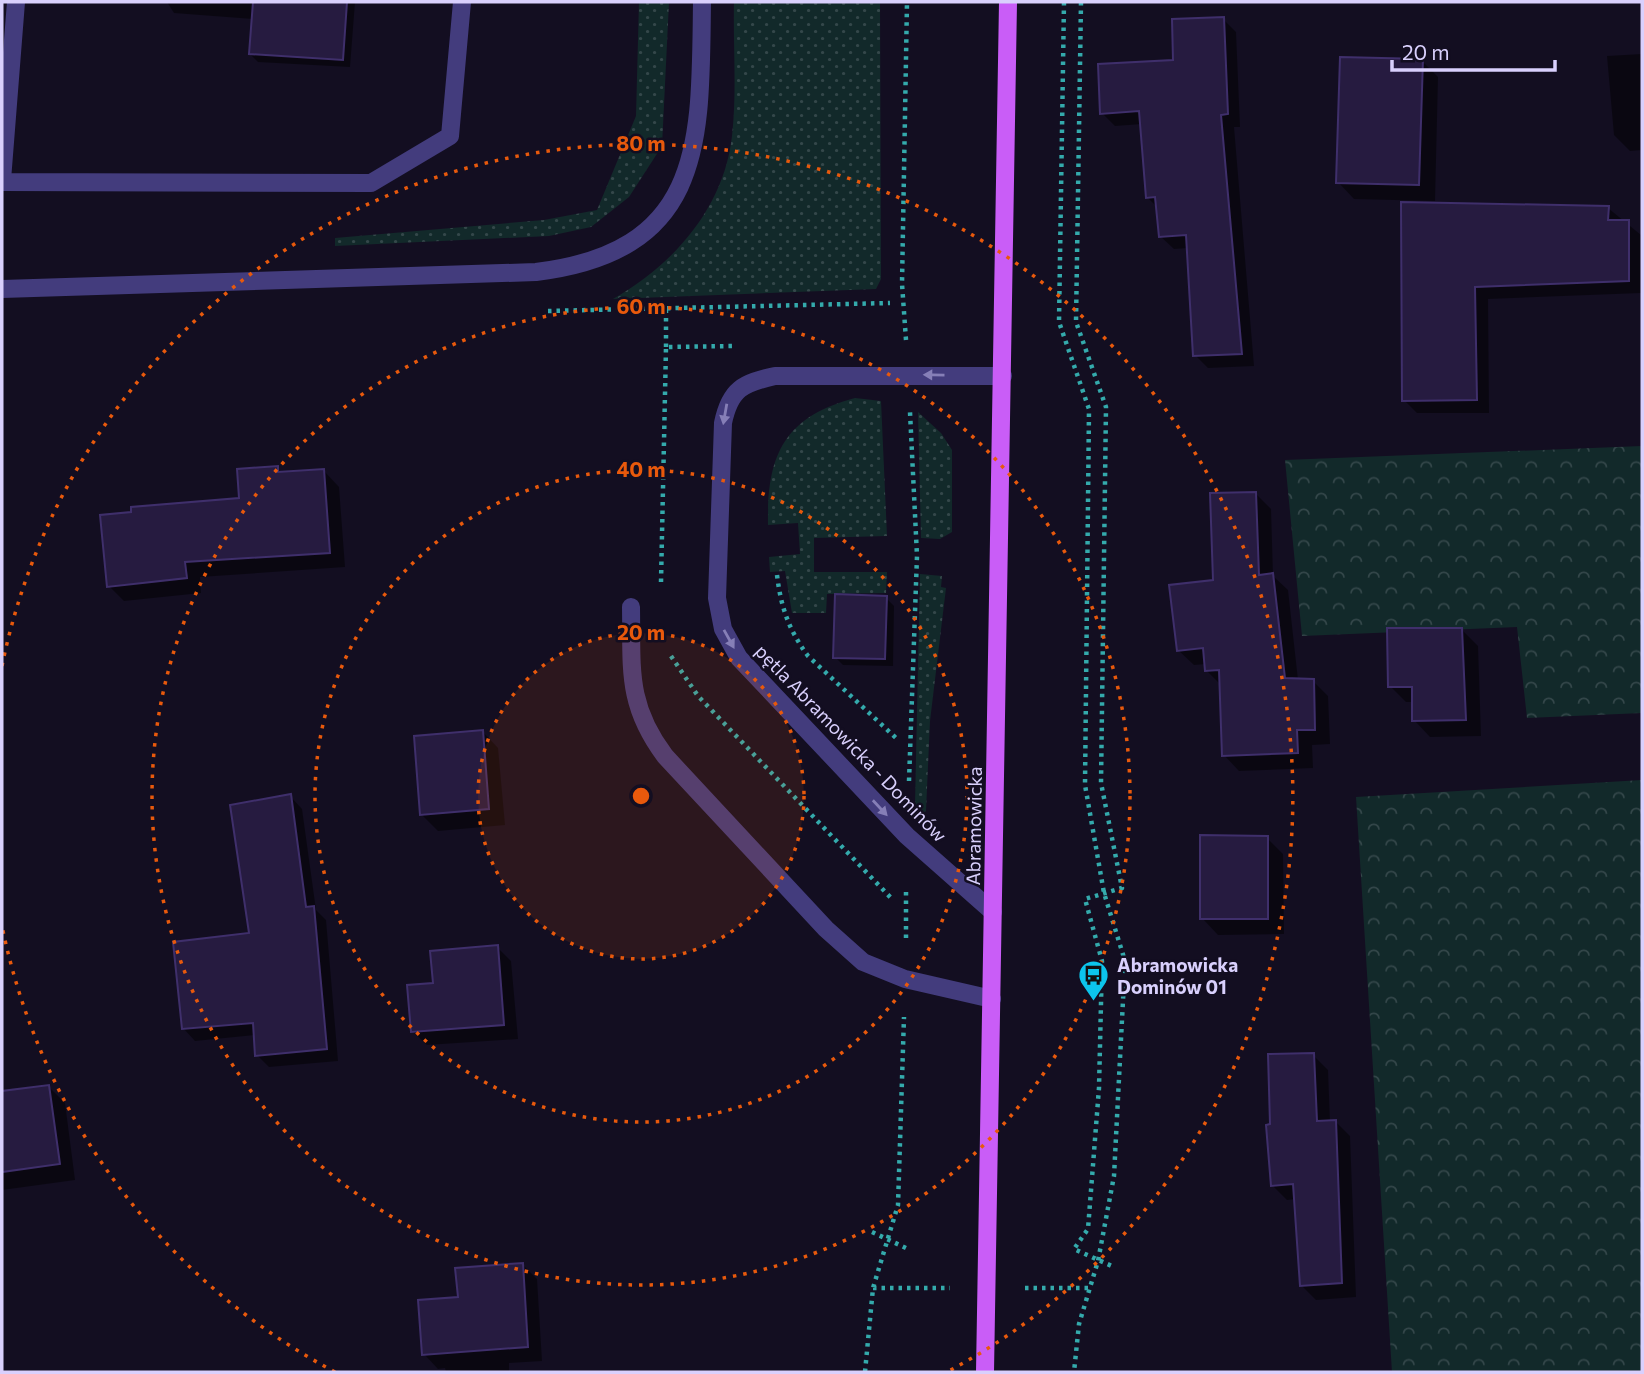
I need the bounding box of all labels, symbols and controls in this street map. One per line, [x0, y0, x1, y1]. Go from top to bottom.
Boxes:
scale bar [1392, 28, 1555, 72]
text: 20 m [1402, 39, 1450, 64]
text: 80 m [616, 130, 666, 155]
text: 60 m [616, 293, 666, 318]
one-way arrow [923, 369, 945, 381]
one-way arrow [720, 403, 731, 425]
text: 40 m [616, 456, 666, 481]
text: 20 m [617, 619, 665, 644]
one-way arrow [723, 629, 735, 649]
street label: pętla Abramowicka - Dominów [751, 639, 952, 846]
street label: Abramowicka [961, 766, 986, 886]
centre of rings [629, 784, 653, 808]
one-way arrow [871, 799, 887, 816]
place label: Abramowicka Dominów 01 [1117, 953, 1238, 998]
bus stop icon: Abramowicka Dominów 01 [1077, 959, 1111, 1003]

